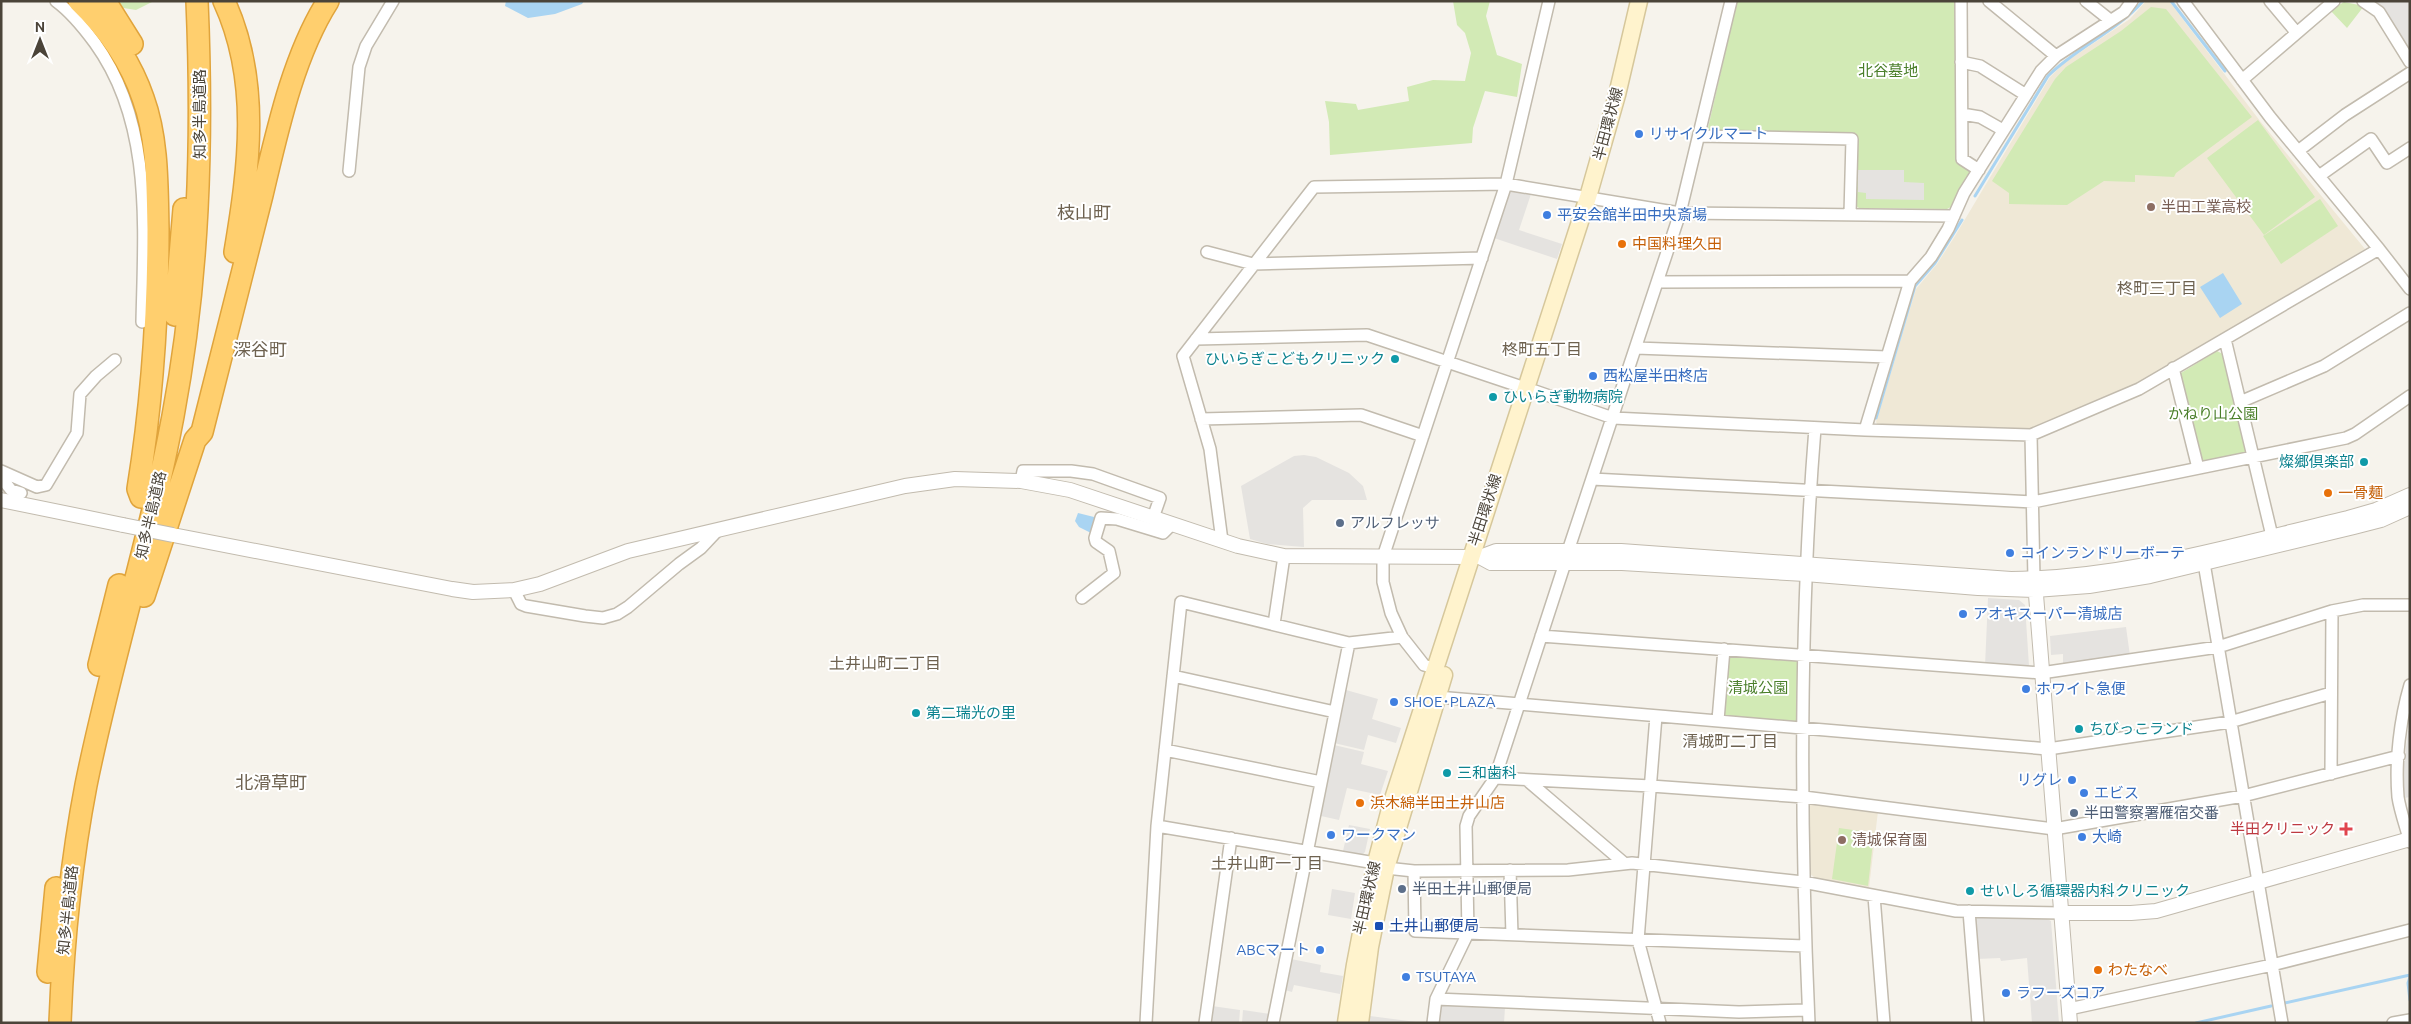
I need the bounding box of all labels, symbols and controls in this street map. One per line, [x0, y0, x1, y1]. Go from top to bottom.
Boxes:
north arrow [15, 15, 65, 65]
text: N [35, 19, 45, 35]
park label: 北谷墓地 [1858, 62, 1918, 79]
street label: 知多半島道路 [191, 69, 208, 159]
street label: 半田環状線 [1590, 85, 1625, 162]
place label: リサイクルマート [1649, 125, 1768, 142]
marker: リサイクルマート [1633, 128, 1645, 140]
place label: 半田工業高校 [2161, 198, 2251, 215]
marker: 半田工業高校 [2145, 201, 2157, 213]
district label: 枝山町 [1057, 202, 1111, 222]
place label: 平安会館半田中央斎場 [1557, 206, 1707, 223]
marker: 平安会館半田中央斎場 [1541, 209, 1553, 221]
place label: 中国料理久田 [1632, 235, 1722, 252]
marker: 中国料理久田 [1616, 238, 1628, 250]
district label: 柊町三丁目 [2117, 279, 2197, 297]
district label: 深谷町 [233, 339, 287, 359]
district label: 柊町五丁目 [1502, 340, 1582, 358]
place label: ひいらぎこどもクリニック [1205, 350, 1385, 367]
marker: ひいらぎこどもクリニック [1389, 353, 1401, 365]
place label: 西松屋半田柊店 [1603, 367, 1708, 384]
marker: 西松屋半田柊店 [1587, 370, 1599, 382]
place label: ひいらぎ動物病院 [1503, 388, 1623, 405]
marker: ひいらぎ動物病院 [1487, 391, 1499, 403]
park label: かねり山公園 [2168, 405, 2258, 422]
place label: 燦郷倶楽部 [2279, 453, 2354, 470]
marker: 燦郷倶楽部 [2358, 456, 2370, 468]
street label: 知多半島道路 [132, 469, 169, 561]
street label: 半田環状線 [1465, 472, 1504, 548]
place label: 一骨麺 [2338, 484, 2383, 501]
marker: 一骨麺 [2322, 487, 2334, 499]
place label: アルフレッサ [1350, 514, 1440, 531]
marker: アルフレッサ [1334, 517, 1346, 529]
place label: コインランドリーボーテ [2020, 544, 2185, 561]
marker: コインランドリーボーテ [2004, 547, 2016, 559]
place label: アオキスーパー清城店 [1973, 605, 2122, 622]
marker: アオキスーパー清城店 [1957, 608, 1969, 620]
district label: 土井山町二丁目 [829, 654, 941, 672]
park label: 清城公園 [1728, 679, 1788, 696]
place label: ホワイト急便 [2036, 680, 2126, 697]
marker: ホワイト急便 [2020, 683, 2032, 695]
place label: SHOE･PLAZA [1404, 693, 1496, 710]
marker: SHOE･PLAZA [1388, 696, 1400, 708]
place label: 第二瑞光の里 [926, 704, 1016, 721]
marker: 第二瑞光の里 [910, 707, 922, 719]
place label: ちびっこランド [2089, 720, 2194, 737]
marker: ちびっこランド [2073, 723, 2085, 735]
district label: 清城町二丁目 [1682, 732, 1778, 750]
place label: 三和歯科 [1457, 764, 1517, 781]
marker: 三和歯科 [1441, 767, 1453, 779]
place label: リグレ [2017, 771, 2062, 788]
district label: 北滑草町 [235, 772, 307, 792]
marker: リグレ [2066, 774, 2078, 786]
place label: エビス [2094, 784, 2139, 801]
marker: エビス [2078, 787, 2090, 799]
place label: 浜木綿半田土井山店 [1370, 794, 1505, 811]
marker: 浜木綿半田土井山店 [1354, 797, 1366, 809]
place label: 半田警察署雁宿交番 [2084, 804, 2219, 821]
marker: 半田警察署雁宿交番 [2068, 807, 2080, 819]
place label: 半田クリニック [2230, 820, 2335, 837]
marker: 半田クリニック [2339, 822, 2353, 836]
place label: ワークマン [1341, 826, 1416, 843]
place label: 大崎 [2092, 828, 2122, 845]
marker: ワークマン [1325, 829, 1337, 841]
place label: 清城保育園 [1852, 831, 1927, 848]
marker: 大崎 [2076, 831, 2088, 843]
marker: 清城保育園 [1836, 834, 1848, 846]
district label: 土井山町一丁目 [1211, 854, 1323, 872]
street label: 半田環状線 [1350, 859, 1383, 936]
street label: 知多半島道路 [54, 864, 81, 956]
place label: 半田土井山郵便局 [1412, 880, 1532, 897]
place label: せいしろ循環器内科クリニック [1980, 882, 2190, 899]
marker: 半田土井山郵便局 [1396, 883, 1408, 895]
marker: せいしろ循環器内科クリニック [1964, 885, 1976, 897]
place label: 土井山郵便局 [1389, 917, 1479, 934]
marker: 土井山郵便局 [1373, 920, 1385, 932]
place label: ABCマート [1237, 941, 1310, 958]
marker: ABCマート [1314, 944, 1326, 956]
place label: わたなべ [2108, 961, 2168, 978]
marker: わたなべ [2092, 964, 2104, 976]
place label: TSUTAYA [1416, 968, 1476, 985]
marker: TSUTAYA [1400, 971, 1412, 983]
place label: ラフーズコア [2016, 984, 2105, 1001]
marker: ラフーズコア [2000, 987, 2012, 999]

